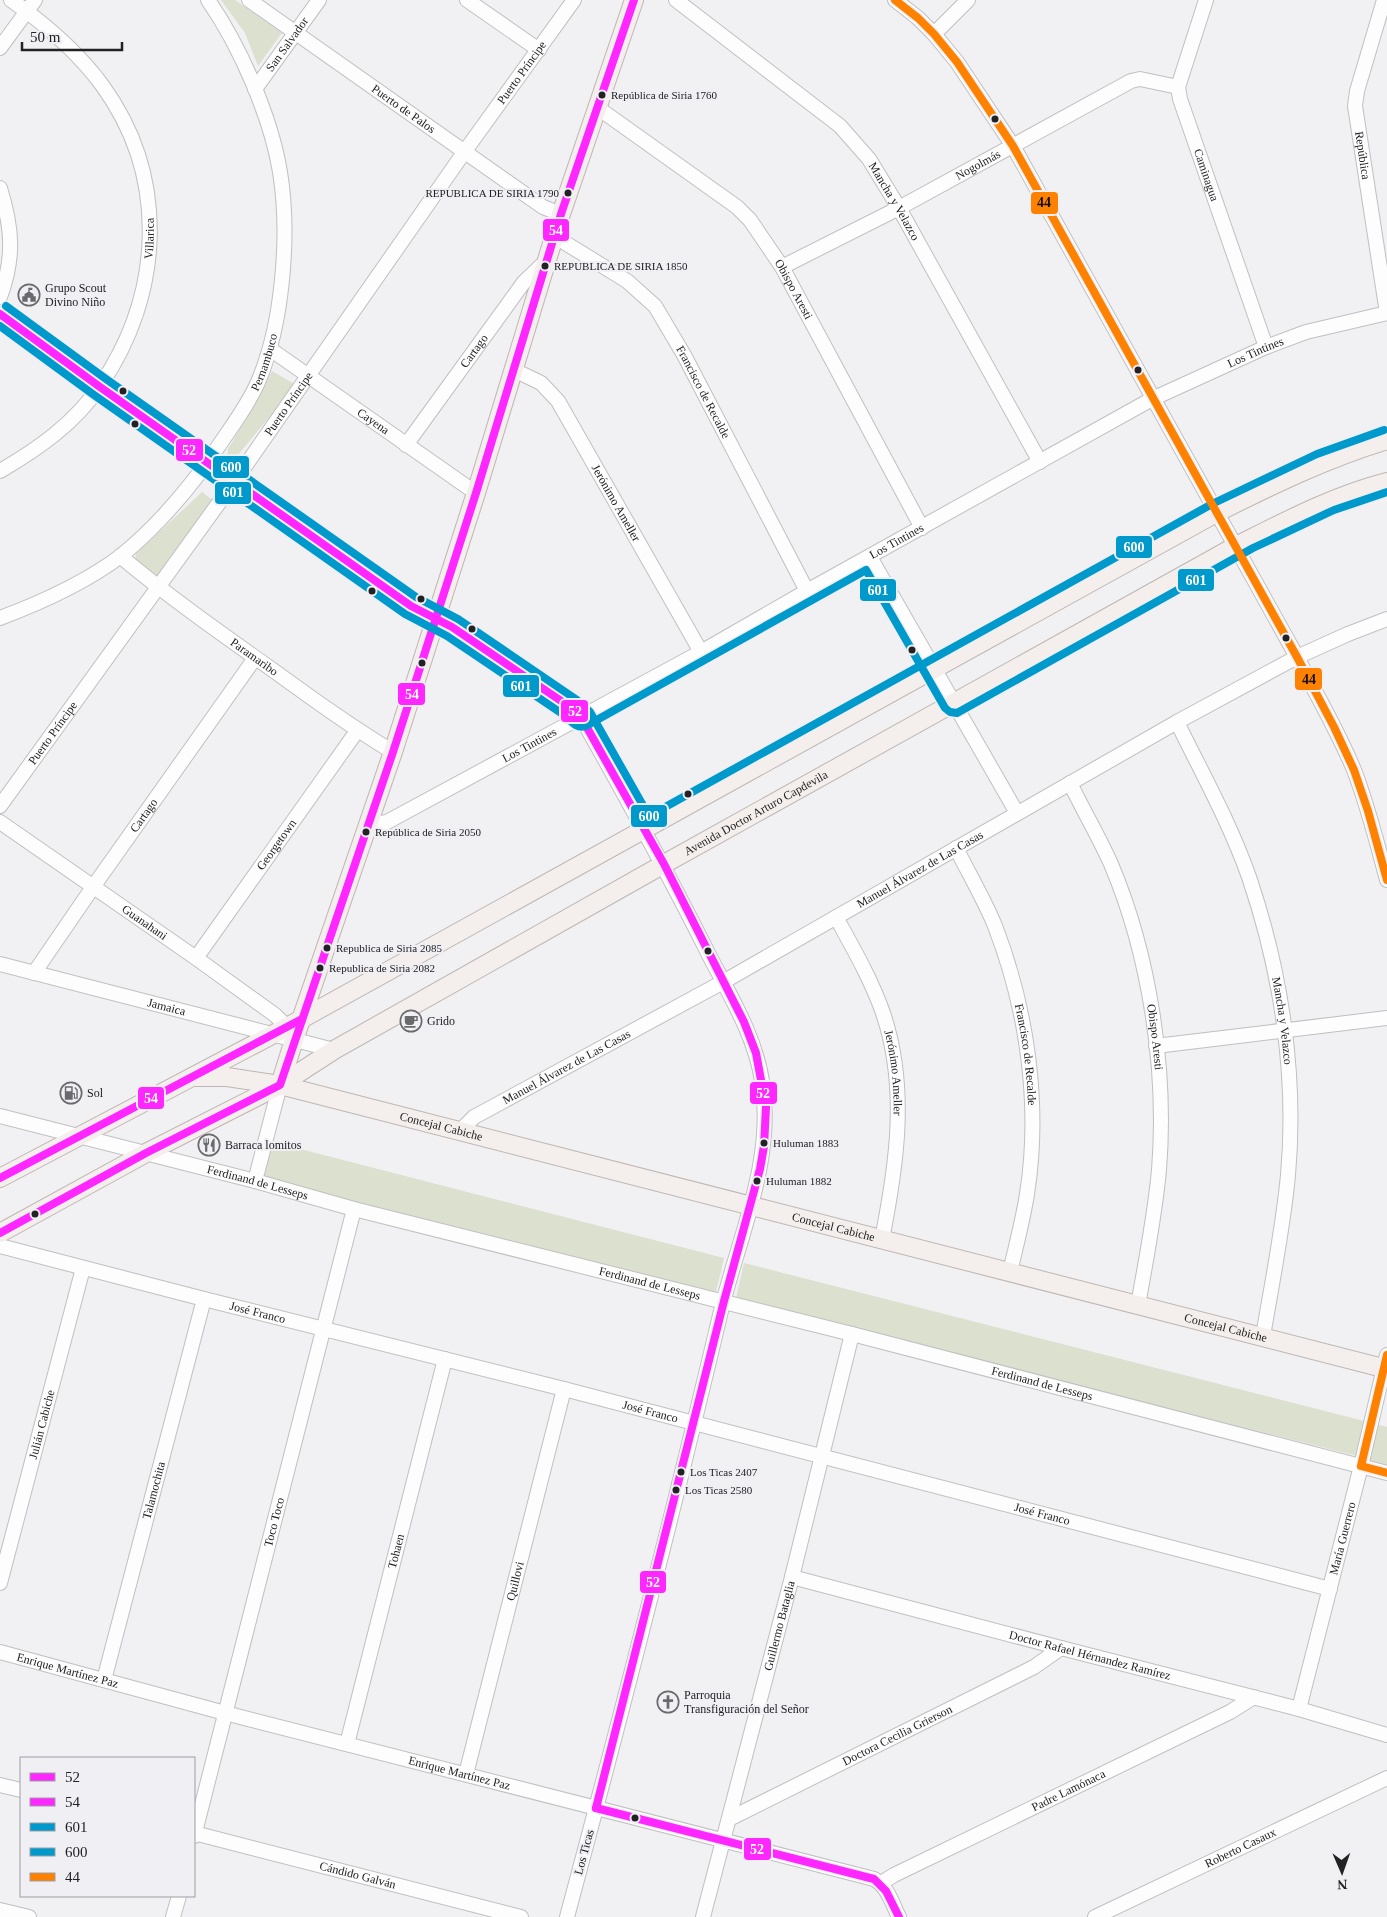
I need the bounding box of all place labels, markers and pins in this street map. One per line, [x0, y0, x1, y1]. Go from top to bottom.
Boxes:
place label: República de Siria 1760 [611, 89, 718, 101]
marker: República de Siria 1760 [597, 90, 607, 100]
unlabelled marker [990, 114, 1000, 124]
place label: REPUBLICA DE SIRIA 1790 [425, 187, 559, 199]
marker: REPUBLICA DE SIRIA 1790 [563, 188, 573, 198]
place label: REPUBLICA DE SIRIA 1850 [554, 260, 688, 272]
marker: REPUBLICA DE SIRIA 1850 [540, 261, 550, 271]
place label: Grupo Scout Divino Niño [45, 281, 107, 309]
public building icon: Grupo Scout Divino Niño [17, 283, 41, 307]
unlabelled marker [1133, 365, 1143, 375]
unlabelled marker [118, 386, 128, 396]
unlabelled marker [130, 419, 140, 429]
unlabelled marker [367, 586, 377, 596]
unlabelled marker [416, 594, 426, 604]
unlabelled marker [467, 624, 477, 634]
unlabelled marker [1281, 633, 1291, 643]
unlabelled marker [907, 645, 917, 655]
unlabelled marker [417, 658, 427, 668]
unlabelled marker [683, 789, 693, 799]
place label: República de Siria 2050 [375, 826, 482, 838]
marker: República de Siria 2050 [361, 827, 371, 837]
place label: Republica de Siria 2085 [336, 942, 443, 954]
marker: Republica de Siria 2085 [322, 943, 332, 953]
unlabelled marker [703, 946, 713, 956]
place label: Republica de Siria 2082 [329, 962, 435, 974]
marker: Republica de Siria 2082 [315, 963, 325, 973]
cafe icon: Grido [399, 1009, 423, 1033]
place label: Grido [427, 1014, 455, 1028]
fuel station icon: Sol [59, 1081, 83, 1105]
place label: Sol [87, 1086, 104, 1100]
restaurant icon: Barraca lomitos [197, 1133, 221, 1157]
place label: Huluman 1883 [773, 1137, 839, 1149]
place label: Barraca lomitos [225, 1138, 302, 1152]
marker: Huluman 1883 [759, 1138, 769, 1148]
place label: Huluman 1882 [766, 1175, 832, 1187]
marker: Huluman 1882 [752, 1176, 762, 1186]
unlabelled marker [30, 1209, 40, 1219]
place label: Los Ticas 2407 [690, 1466, 758, 1478]
marker: Los Ticas 2407 [676, 1467, 686, 1477]
place label: Los Ticas 2580 [685, 1484, 753, 1496]
marker: Los Ticas 2580 [671, 1485, 681, 1495]
place label: Parroquia Transfiguración del Señor [684, 1688, 809, 1716]
church icon: Parroquia Transfiguración del Señor [656, 1690, 680, 1714]
unlabelled marker [630, 1813, 640, 1823]

